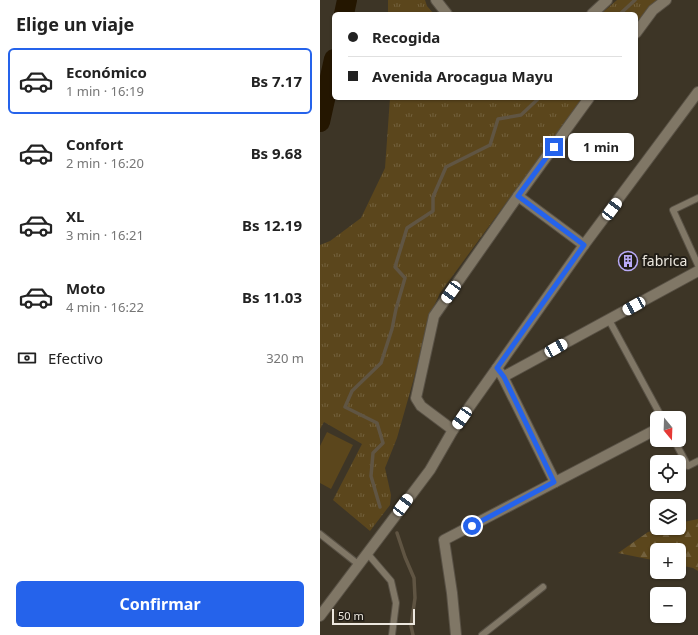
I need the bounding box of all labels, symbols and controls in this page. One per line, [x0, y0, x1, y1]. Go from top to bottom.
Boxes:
text: Elige un viaje [16, 12, 134, 36]
text: Recogida [372, 27, 440, 47]
text: Económico [66, 62, 147, 82]
icon: car [18, 63, 54, 99]
text: Avenida Arocagua Mayu [372, 66, 553, 86]
text: Bs 7.17 [251, 71, 302, 91]
text: 1 min · 16:19 [66, 82, 144, 100]
callout: 1 min [568, 133, 634, 161]
text: Confort [66, 134, 123, 154]
icon: car [18, 135, 54, 171]
route end [545, 138, 563, 156]
text: 1 min [583, 138, 619, 156]
text: Bs 9.68 [251, 143, 302, 163]
text: 2 min · 16:20 [66, 154, 144, 172]
car [600, 196, 624, 222]
text: XL [66, 206, 84, 226]
icon: car [18, 207, 54, 243]
text: Bs 12.19 [242, 215, 302, 235]
text: 3 min · 16:21 [66, 226, 144, 244]
building icon: fabrica [617, 250, 639, 272]
place label: fabrica [642, 251, 687, 270]
text: Moto [66, 278, 105, 298]
icon: car [18, 279, 54, 315]
car [439, 279, 463, 305]
text: Bs 11.03 [242, 287, 302, 307]
car [621, 295, 647, 317]
text: 4 min · 16:22 [66, 298, 144, 316]
car [543, 337, 569, 359]
icon: cash [16, 347, 38, 369]
text: Efectivo [48, 348, 103, 368]
text: 320 m [266, 349, 304, 367]
car [450, 405, 474, 431]
north arrow [650, 411, 686, 447]
map controls [650, 411, 686, 623]
button: locate [650, 455, 686, 491]
car [391, 492, 415, 518]
button: layers [650, 499, 686, 535]
route start [463, 517, 481, 535]
button: + [650, 543, 686, 579]
button: Confirmar [16, 581, 304, 627]
button: − [650, 587, 686, 623]
scale bar [332, 607, 415, 626]
text: 50 m [338, 608, 364, 623]

